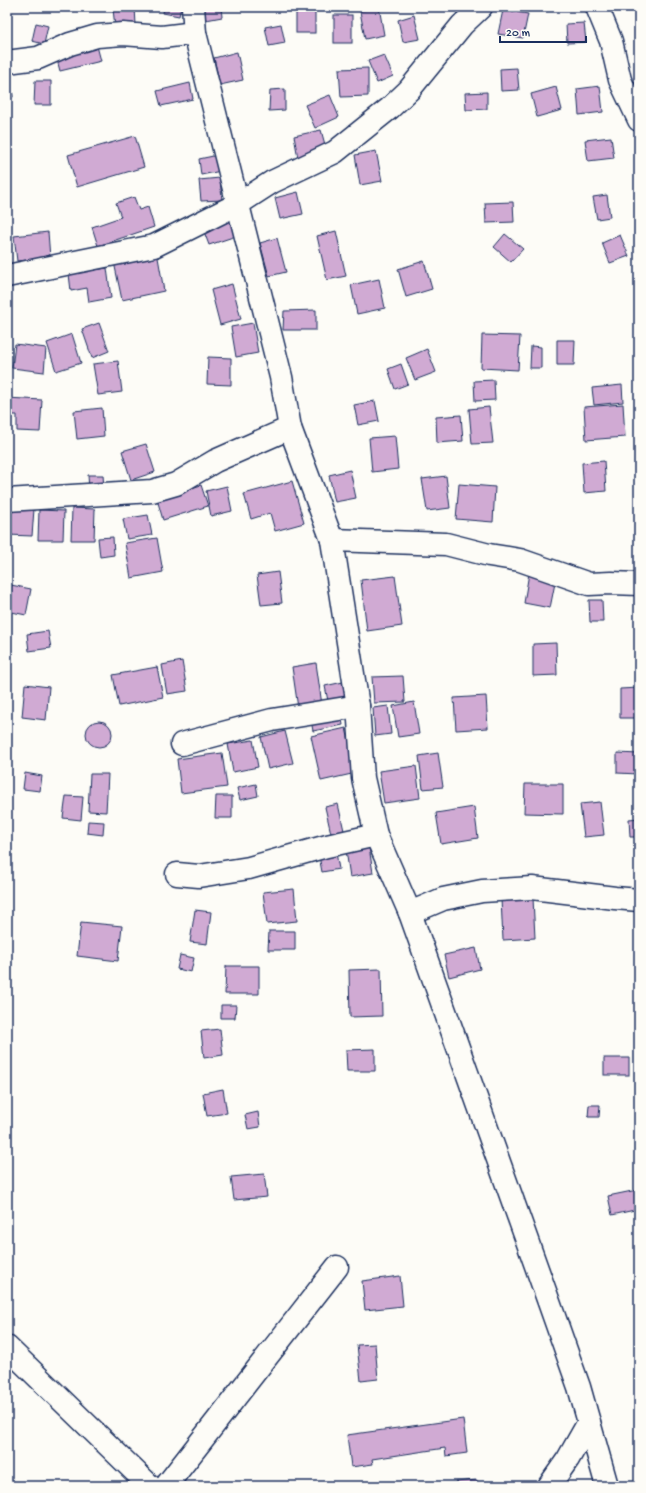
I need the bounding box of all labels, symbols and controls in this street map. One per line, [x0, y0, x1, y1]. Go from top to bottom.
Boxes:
scale bar [500, 18, 586, 44]
text: 20 m [506, 27, 531, 41]

